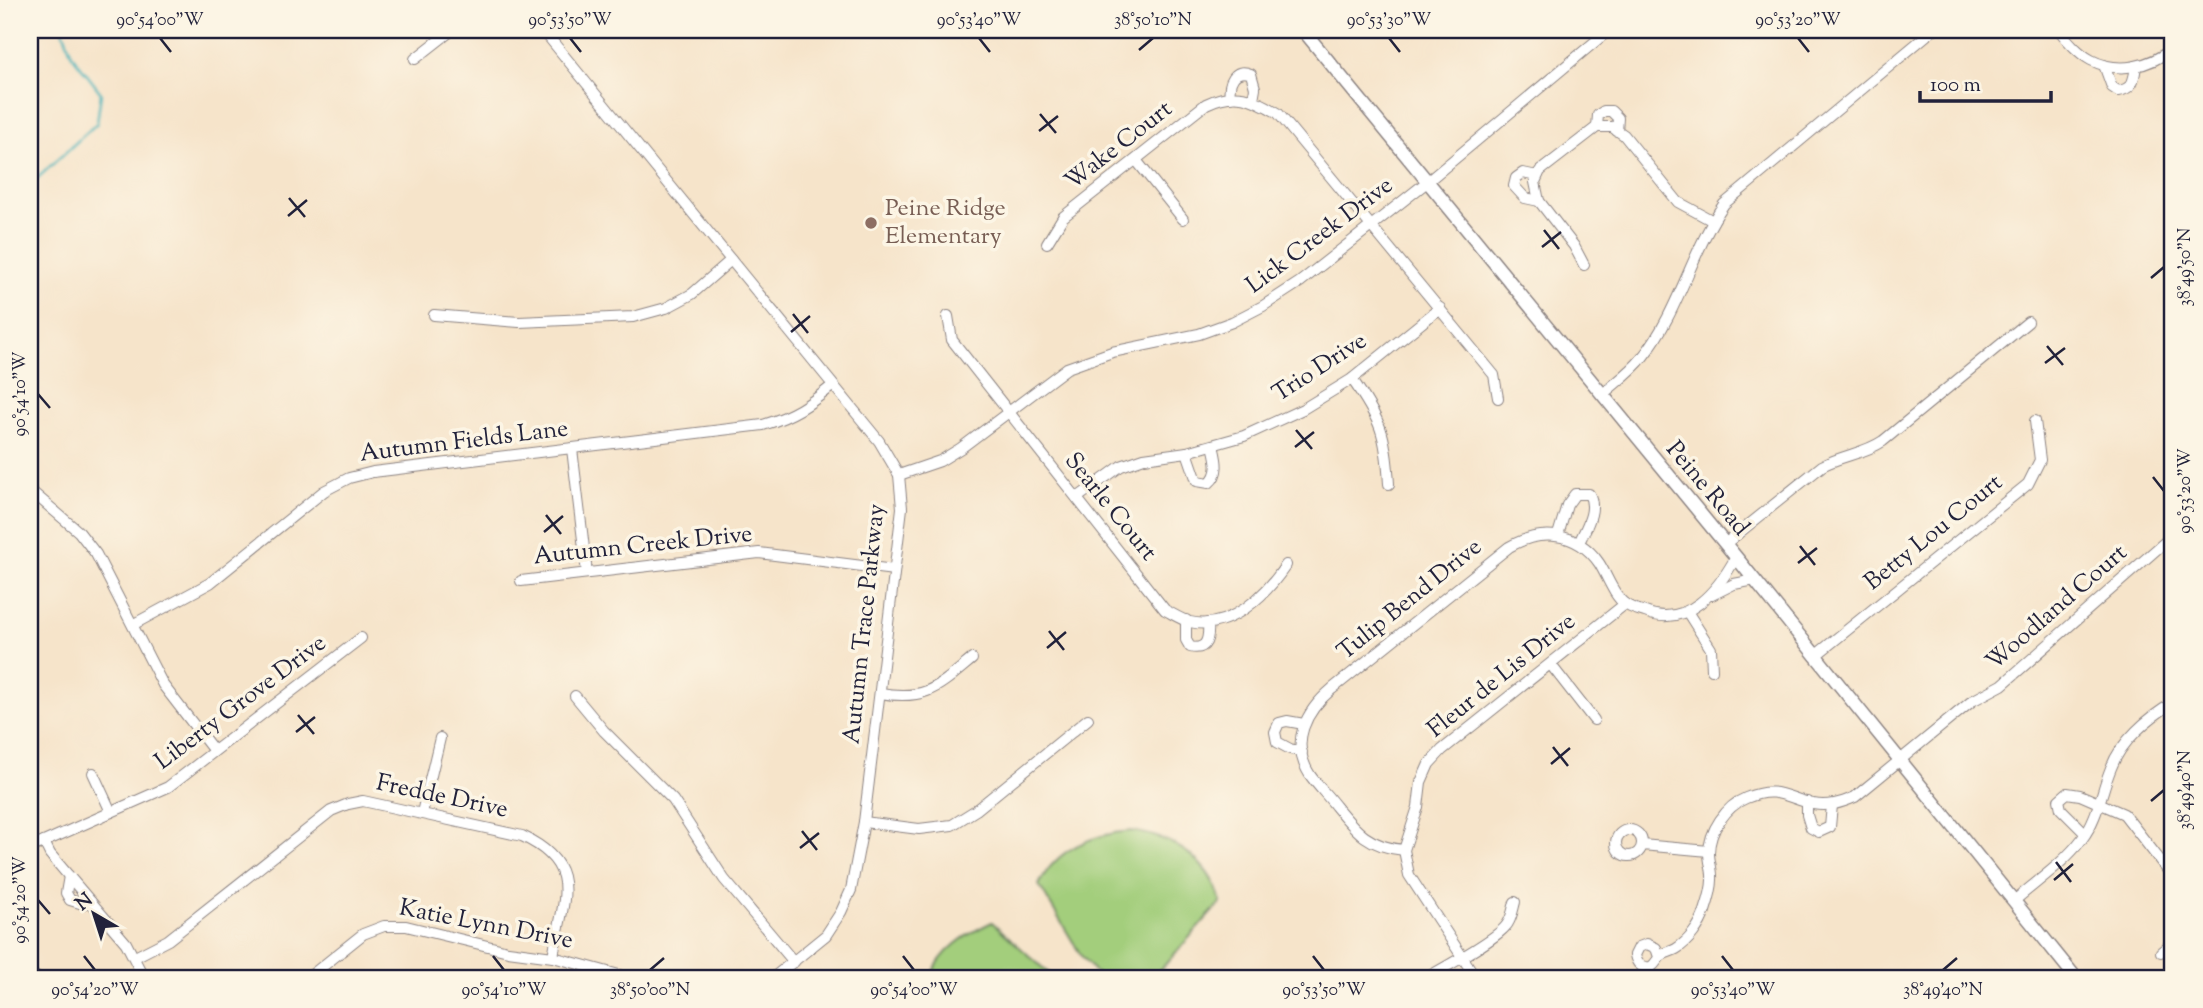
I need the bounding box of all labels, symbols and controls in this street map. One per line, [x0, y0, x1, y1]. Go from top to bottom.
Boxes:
text: 90°54'00"W [116, 8, 204, 34]
text: 90°53'50"W [528, 8, 612, 34]
text: 90°53'40"W [937, 8, 1021, 34]
text: 38°50'10"N [1114, 8, 1192, 34]
text: 90°53'30"W [1347, 8, 1431, 34]
text: 90°53'20"W [1755, 8, 1841, 34]
scale bar [1920, 60, 2051, 104]
text: 100 m [1930, 71, 1981, 101]
street label: Wake Court [1058, 93, 1180, 199]
street label: Lick Creek Drive [1239, 169, 1401, 303]
place label: Peine Ridge Elementary [885, 192, 1006, 254]
marker: Peine Ridge Elementary [863, 215, 879, 231]
text: 38°49'50"N [2173, 228, 2199, 306]
street label: Trio Drive [1266, 325, 1374, 411]
text: 90°54'10"W [8, 351, 34, 437]
street label: Autumn Fields Lane [358, 412, 570, 472]
street label: Peine Road [1657, 434, 1757, 544]
street label: Searle Court [1056, 446, 1164, 568]
text: 90°53'20"W [2173, 448, 2199, 534]
street label: Betty Lou Court [1858, 467, 2010, 599]
street label: Autumn Trace Parkway [835, 502, 895, 746]
street label: Autumn Creek Drive [532, 518, 754, 574]
street label: Tulip Bend Drive [1330, 531, 1490, 669]
street label: Woodland Court [1979, 537, 2135, 679]
street label: Fleur de Lis Drive [1421, 605, 1583, 747]
street label: Liberty Grove Drive [148, 627, 334, 779]
text: 38°49'40"N [2173, 750, 2199, 830]
street label: Fredde Drive [373, 766, 511, 828]
text: 90°54'20"W [8, 856, 34, 944]
north arrow [60, 878, 130, 948]
text: N [70, 887, 99, 918]
street label: Katie Lynn Drive [396, 891, 576, 959]
text: 90°54'20"W [51, 978, 139, 1004]
text: 90°54'10"W [461, 978, 547, 1004]
text: 38°50'00"N [610, 978, 690, 1004]
text: 90°54'00"W [870, 978, 958, 1004]
text: 90°53'50"W [1282, 978, 1366, 1004]
text: 90°53'40"W [1691, 978, 1775, 1004]
text: 38°49'40"N [1903, 978, 1983, 1004]

